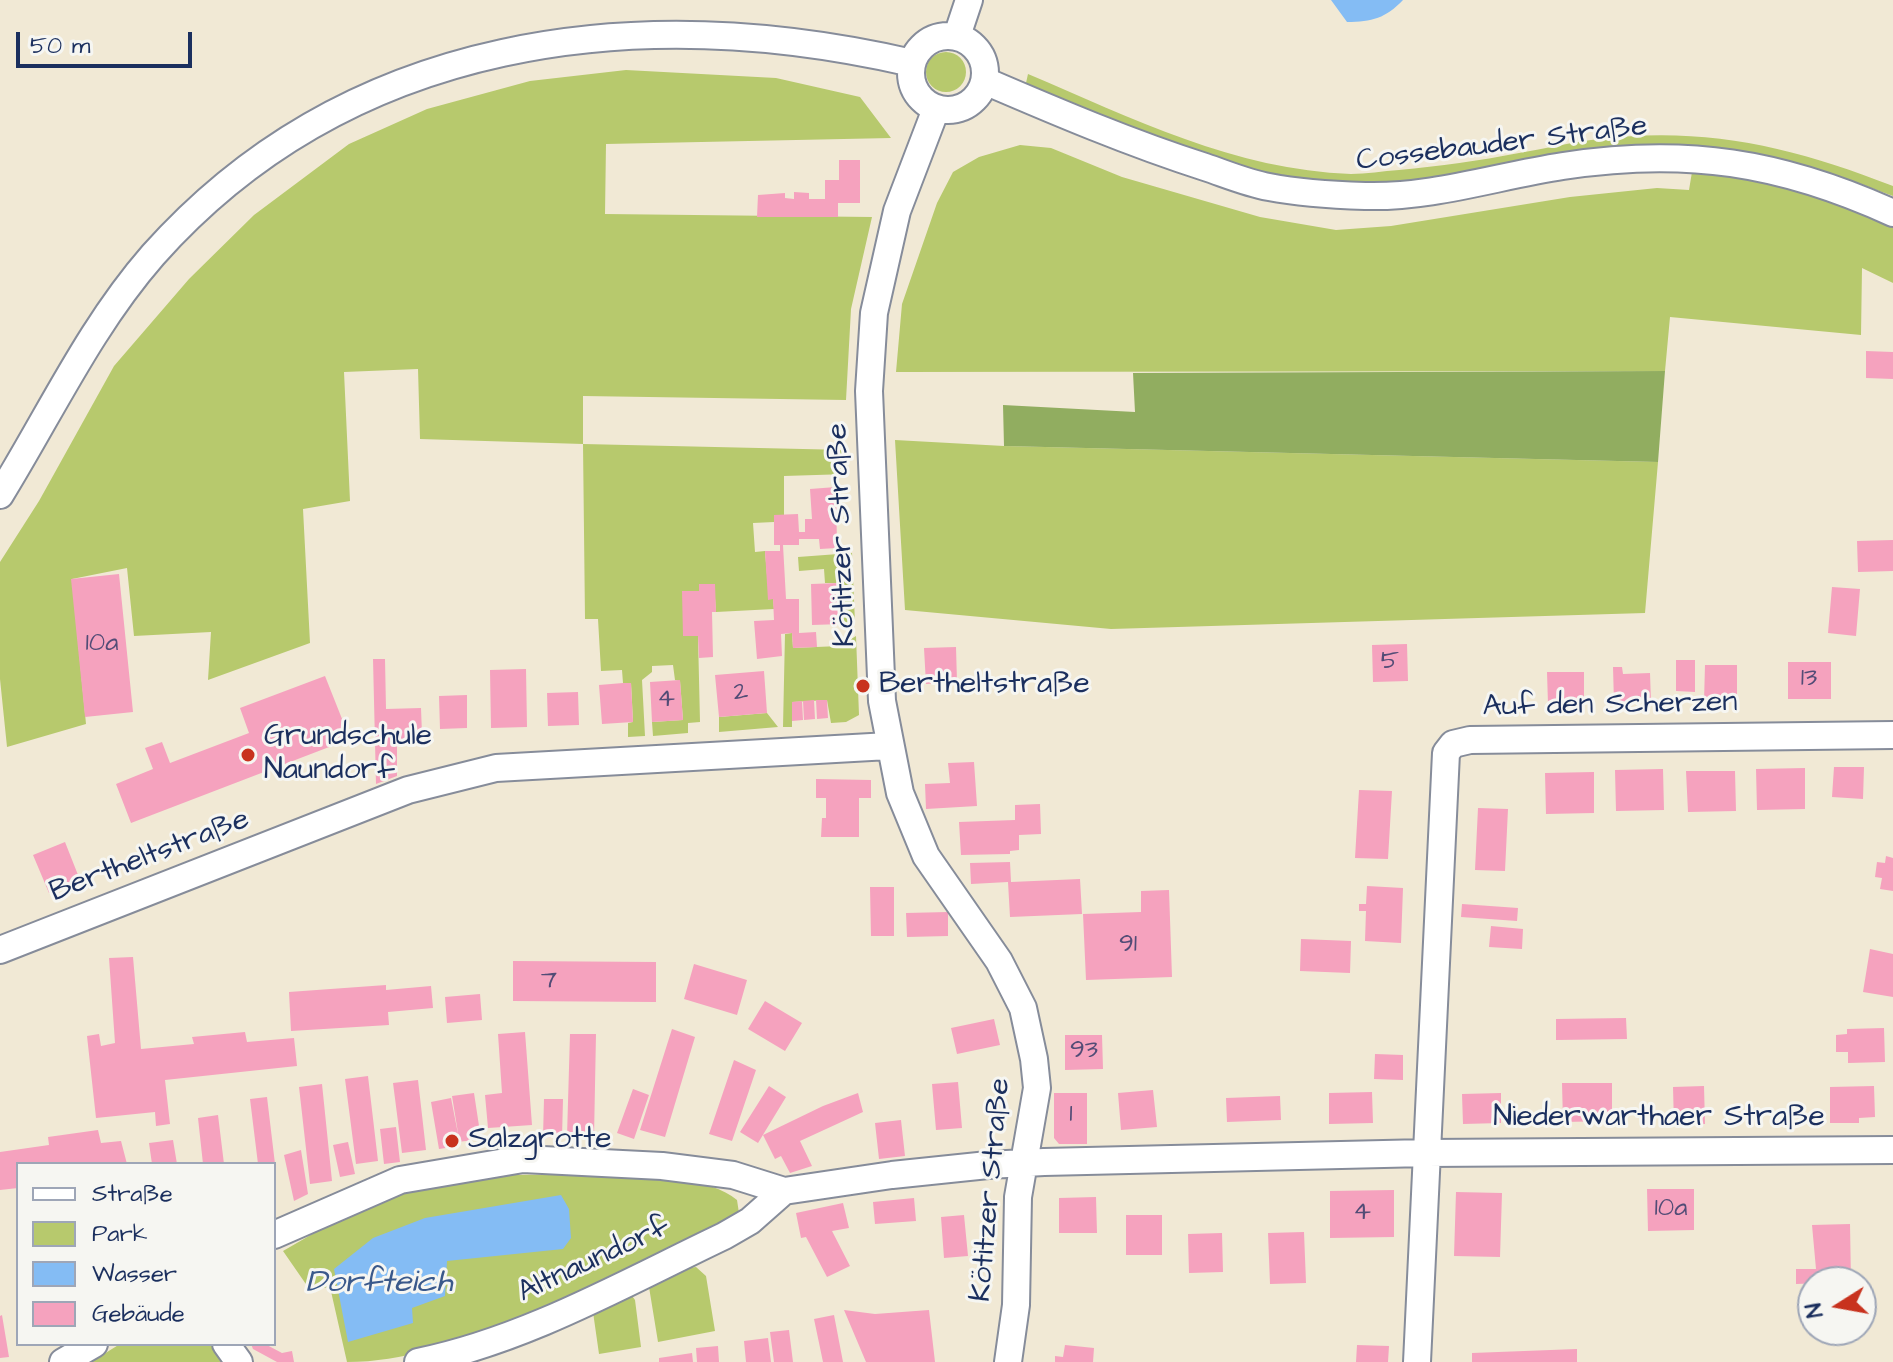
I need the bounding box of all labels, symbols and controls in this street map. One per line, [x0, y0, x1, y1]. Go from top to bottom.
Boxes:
scale bar [20, 16, 196, 66]
text: 50 m [30, 29, 90, 63]
street label: Cossebauder Straße [1355, 109, 1649, 181]
street label: Kötitzer Straße [821, 422, 865, 648]
house number: 10a [86, 629, 118, 661]
house number: 5 [1381, 647, 1399, 679]
house number: 13 [1801, 664, 1817, 696]
place label: Bertheltstraße [879, 668, 1090, 704]
marker: Bertheltstraße [854, 677, 872, 695]
house number: 2 [734, 678, 748, 710]
house number: 4 [657, 685, 675, 717]
street label: Auf den Scherzen [1482, 686, 1738, 726]
place label: Grundschule Naundorf [264, 720, 432, 790]
marker: Grundschule Naundorf [239, 746, 257, 764]
street label: Bertheltstraße [45, 802, 255, 912]
house number: 91 [1119, 930, 1137, 962]
house number: 7 [541, 966, 557, 998]
house number: 93 [1070, 1036, 1098, 1068]
street label: Kötitzer Straße [964, 1077, 1020, 1303]
house number: 1 [1069, 1100, 1073, 1132]
street label: Niederwarthaer Straße [1493, 1101, 1825, 1137]
place label: Salzgrotte [468, 1123, 611, 1159]
marker: Salzgrotte [443, 1132, 461, 1150]
legend [16, 1162, 276, 1346]
text: Straße [92, 1177, 173, 1211]
house number: 10a [1655, 1194, 1687, 1226]
house number: 4 [1353, 1198, 1371, 1230]
street label: Altnaundorf [512, 1210, 676, 1312]
text: Park [92, 1217, 148, 1251]
text: Wasser [92, 1257, 177, 1291]
water label: Dorfteich [306, 1265, 452, 1303]
north arrow [1797, 1266, 1877, 1346]
text: Gebäude [92, 1297, 185, 1331]
text: N [1798, 1301, 1831, 1320]

